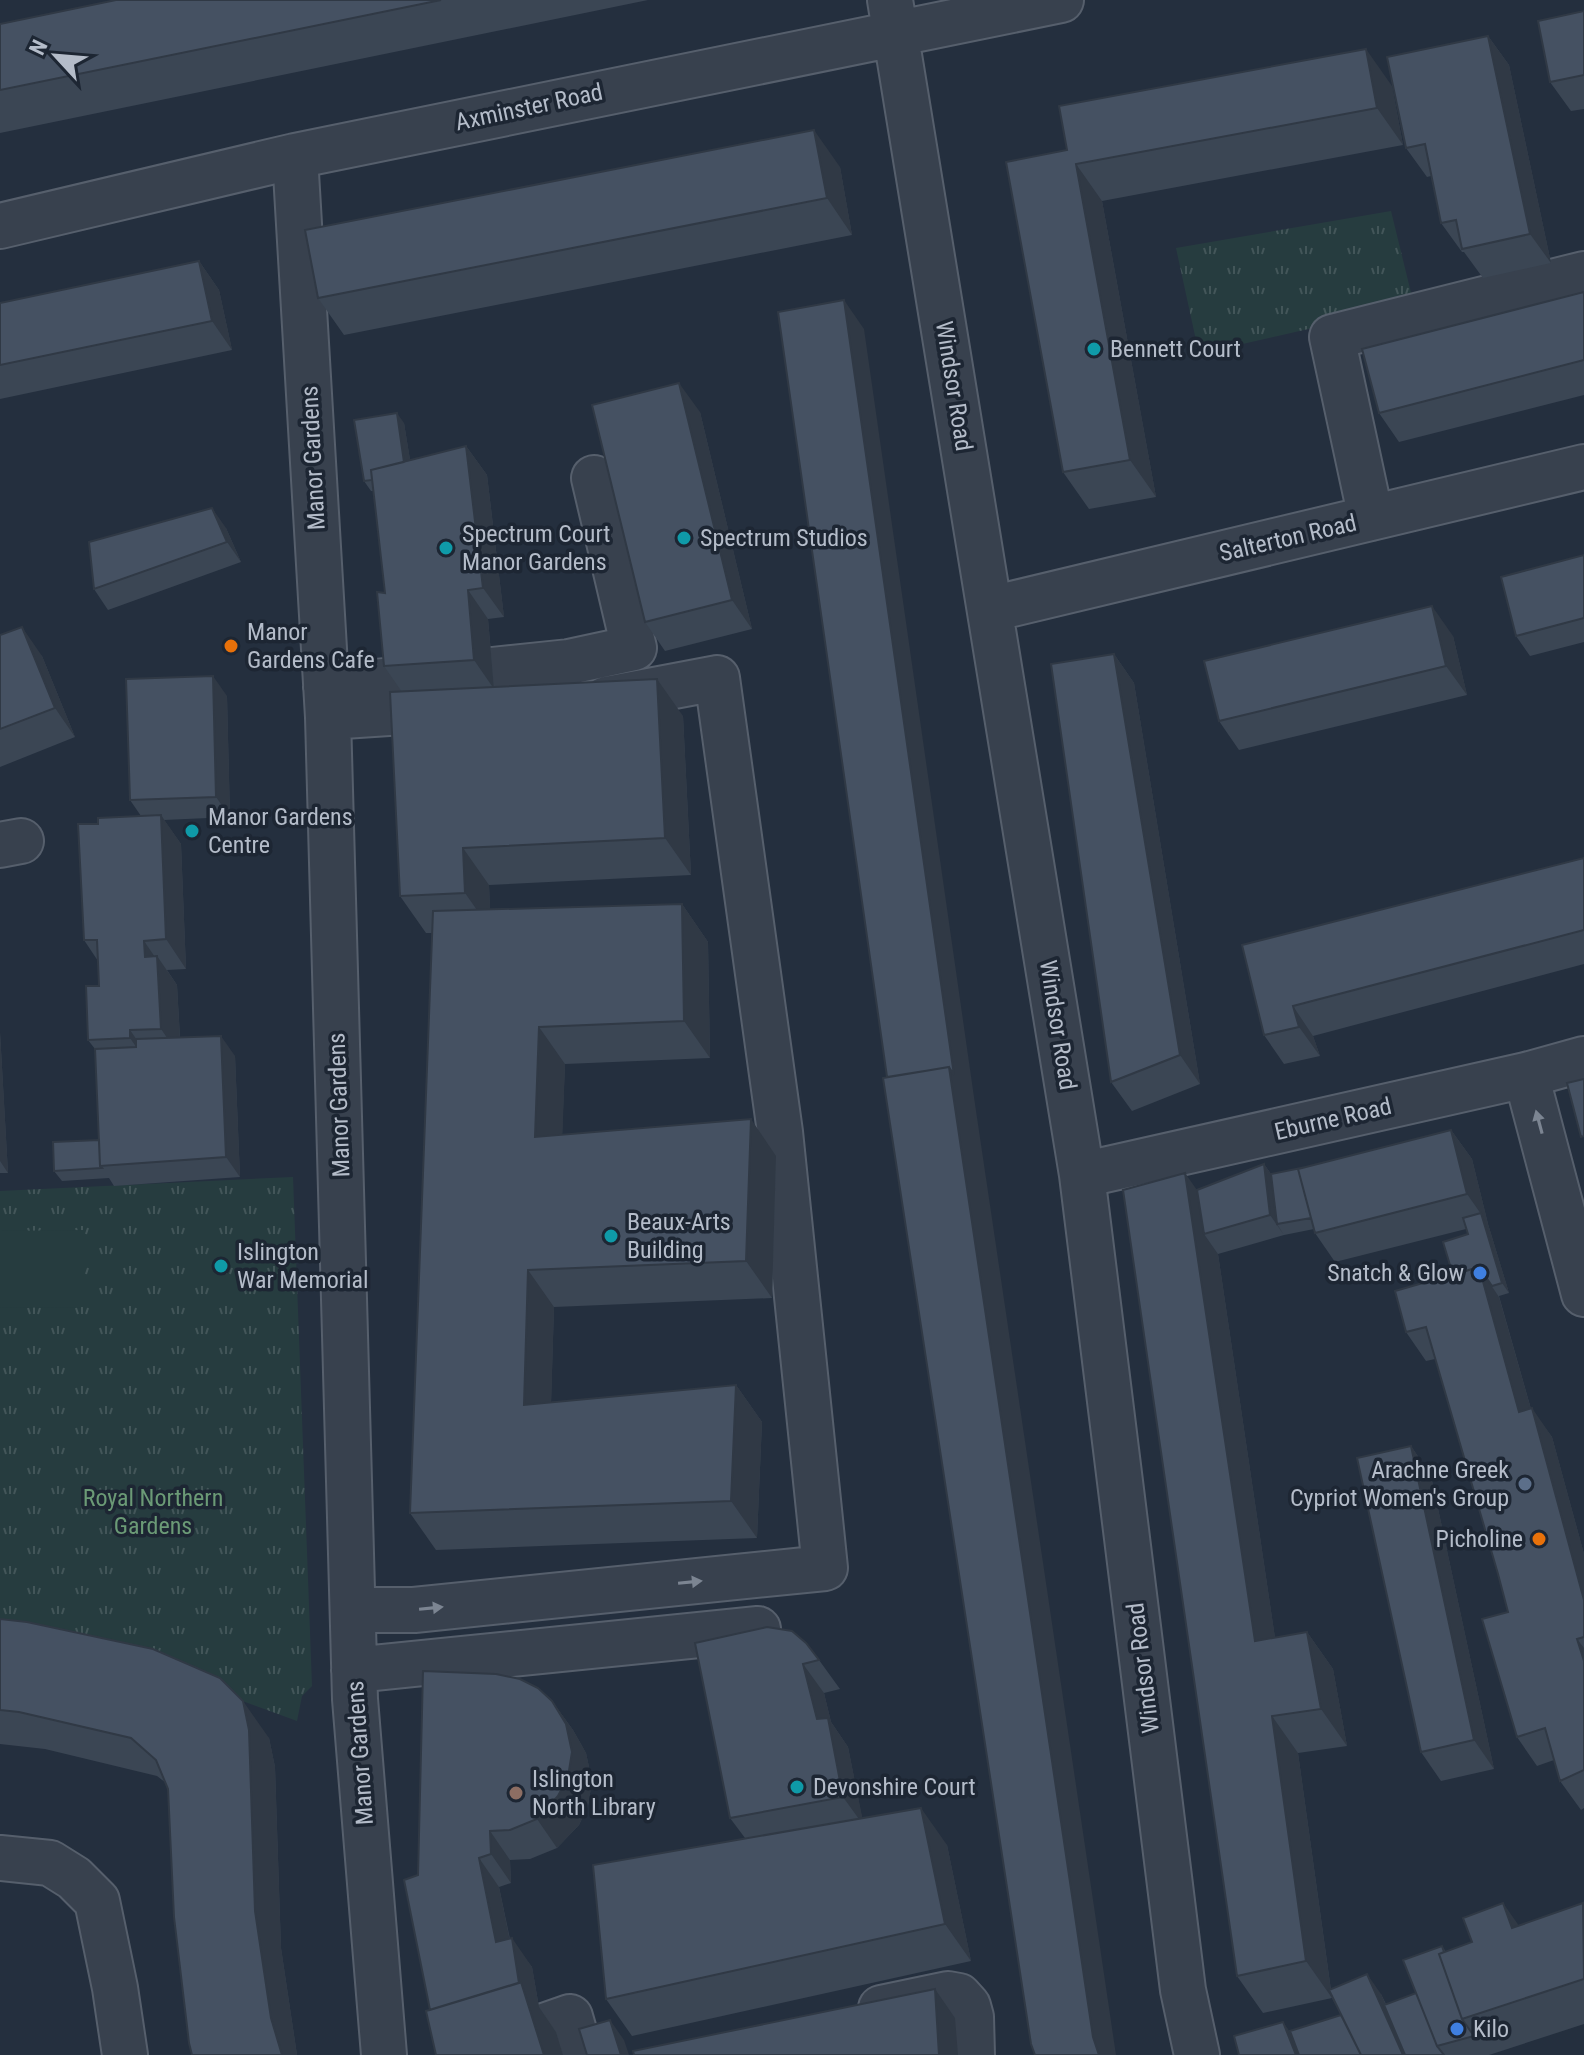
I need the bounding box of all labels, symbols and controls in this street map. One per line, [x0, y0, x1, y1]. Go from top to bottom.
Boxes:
north arrow [16, 16, 96, 96]
text: N [24, 36, 53, 59]
street label: Axminster Road [453, 78, 605, 136]
street label: Windsor Road [930, 319, 978, 453]
place label: Bennett Court [1110, 335, 1241, 363]
marker: Bennett Court [1085, 340, 1103, 358]
street label: Manor Gardens [295, 385, 331, 531]
street label: Salterton Road [1217, 509, 1359, 567]
place label: Spectrum Court Manor Gardens [462, 520, 610, 576]
place label: Spectrum Studios [700, 524, 868, 552]
marker: Spectrum Studios [675, 529, 693, 547]
marker: Spectrum Court Manor Gardens [437, 539, 455, 557]
place label: Manor Gardens Cafe [247, 618, 375, 674]
marker: Manor Gardens Cafe [222, 637, 240, 655]
place label: Manor Gardens Centre [208, 803, 353, 859]
marker: Manor Gardens Centre [183, 822, 201, 840]
street label: Windsor Road [1034, 958, 1082, 1092]
street label: Manor Gardens [322, 1032, 356, 1178]
street label: Eburne Road [1272, 1092, 1394, 1146]
one-way arrow [1532, 1110, 1544, 1135]
place label: Beaux-Arts Building [627, 1208, 731, 1264]
marker: Beaux-Arts Building [602, 1227, 620, 1245]
place label: Islington War Memorial [237, 1238, 369, 1294]
marker: Islington War Memorial [212, 1257, 230, 1275]
place label: Snatch & Glow [1327, 1259, 1464, 1287]
marker: Snatch & Glow [1471, 1264, 1489, 1282]
place label: Arachne Greek Cypriot Women's Group [1290, 1456, 1509, 1512]
marker: Arachne Greek Cypriot Women's Group [1516, 1475, 1534, 1493]
park label: Royal Northern Gardens [83, 1484, 223, 1540]
place label: Picholine [1436, 1525, 1523, 1553]
marker: Picholine [1530, 1530, 1548, 1548]
one-way arrow [678, 1575, 703, 1588]
one-way arrow [419, 1601, 444, 1614]
street label: Windsor Road [1121, 1601, 1165, 1735]
street label: Manor Gardens [341, 1680, 379, 1826]
place label: Islington North Library [532, 1765, 656, 1821]
place label: Devonshire Court [813, 1773, 976, 1801]
marker: Devonshire Court [788, 1778, 806, 1796]
marker: Islington North Library [507, 1784, 525, 1802]
place label: Kilo [1473, 2015, 1509, 2043]
marker: Kilo [1448, 2020, 1466, 2038]

